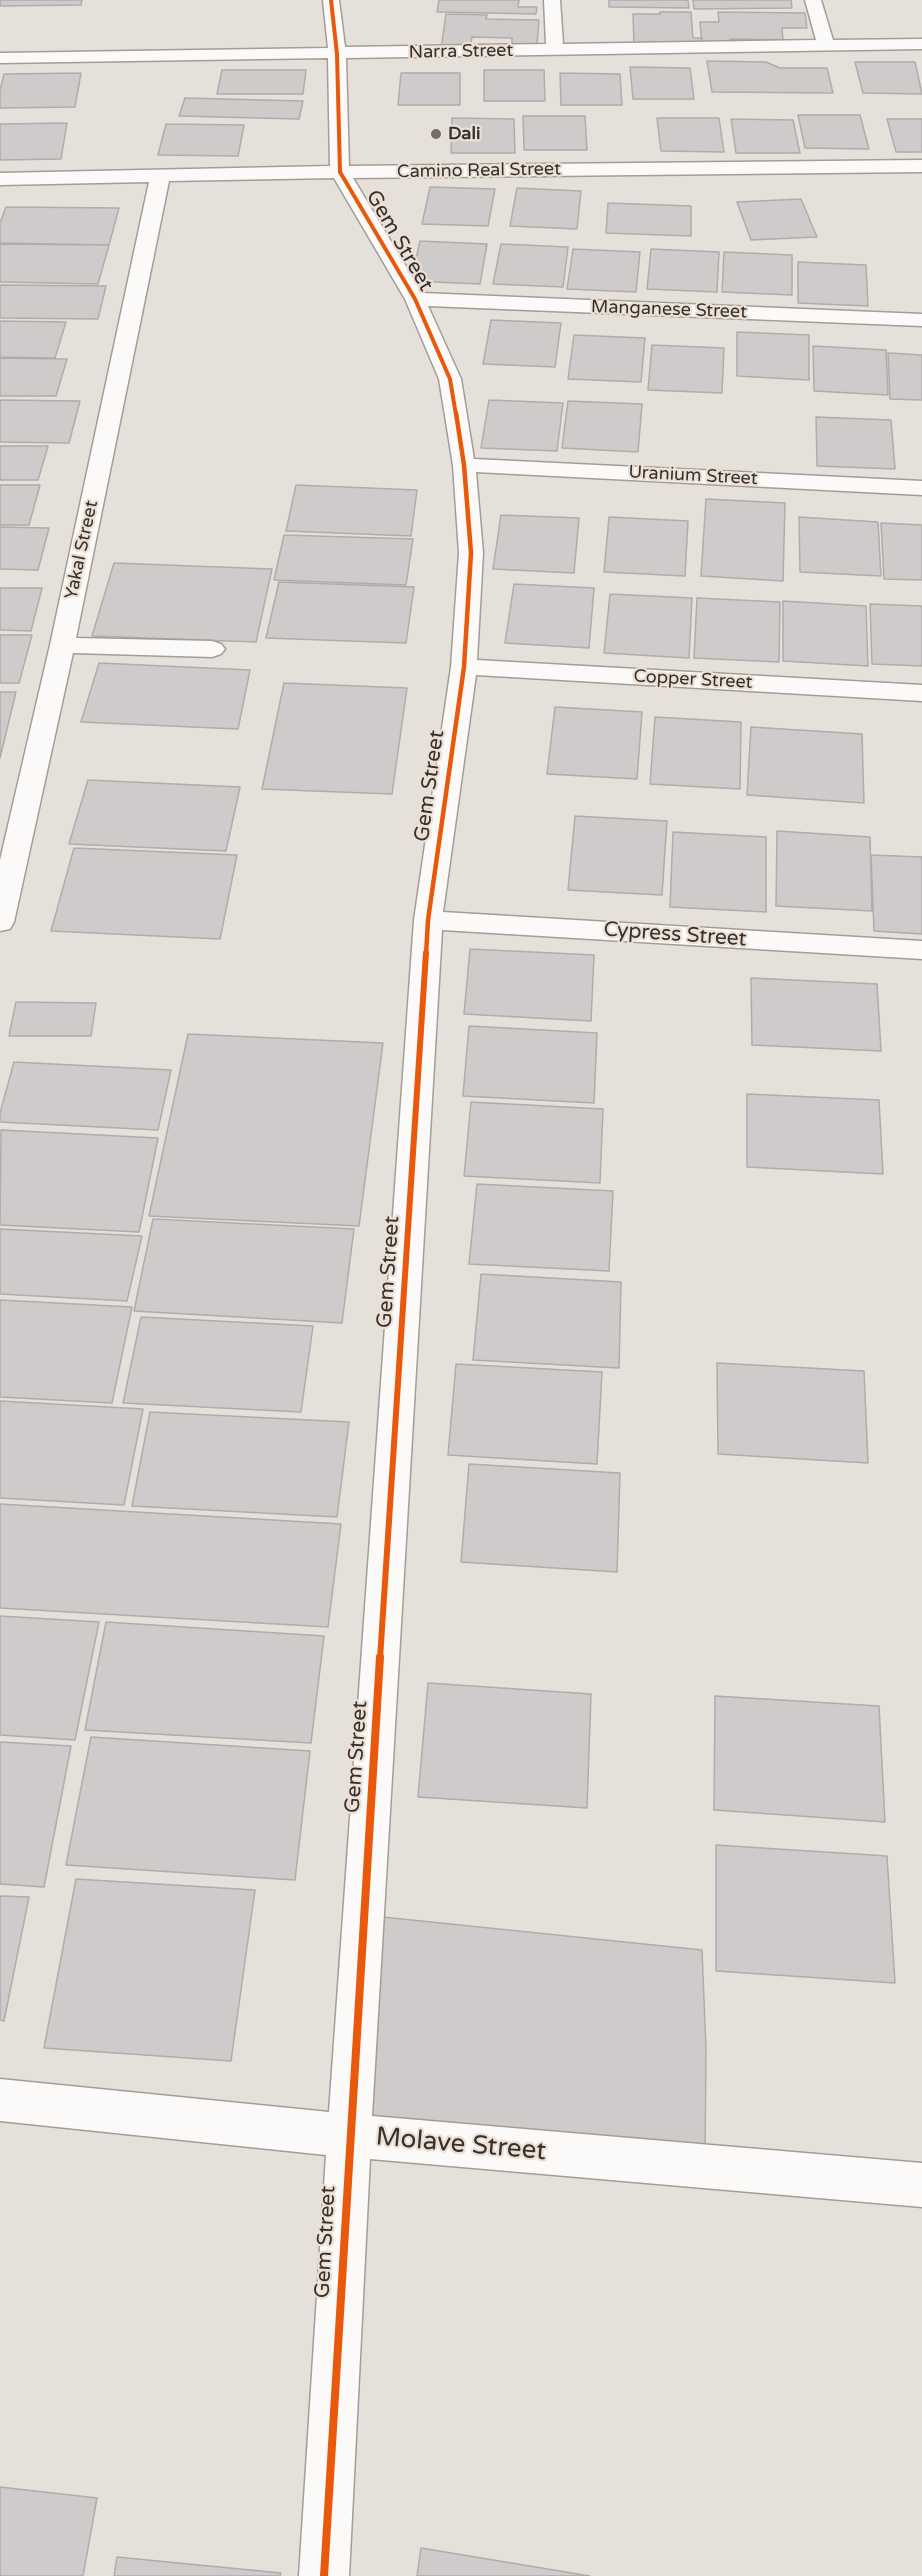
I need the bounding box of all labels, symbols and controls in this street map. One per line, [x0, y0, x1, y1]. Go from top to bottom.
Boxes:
street label: Narra Street [409, 40, 513, 64]
place label: Dali [448, 123, 480, 145]
marker: Dali [429, 127, 443, 141]
street label: Camino Real Street [397, 159, 561, 183]
street label: Gem Street [360, 186, 438, 296]
street label: Manganese Street [591, 296, 747, 324]
street label: Uranium Street [628, 462, 758, 490]
street label: Yakal Street [61, 499, 103, 601]
street label: Copper Street [633, 666, 753, 694]
street label: Gem Street [410, 729, 450, 843]
street label: Cypress Street [603, 917, 747, 953]
street label: Gem Street [373, 1215, 405, 1329]
street label: Gem Street [341, 1700, 373, 1814]
street label: Molave Street [375, 2122, 547, 2168]
street label: Gem Street [310, 2185, 342, 2299]

